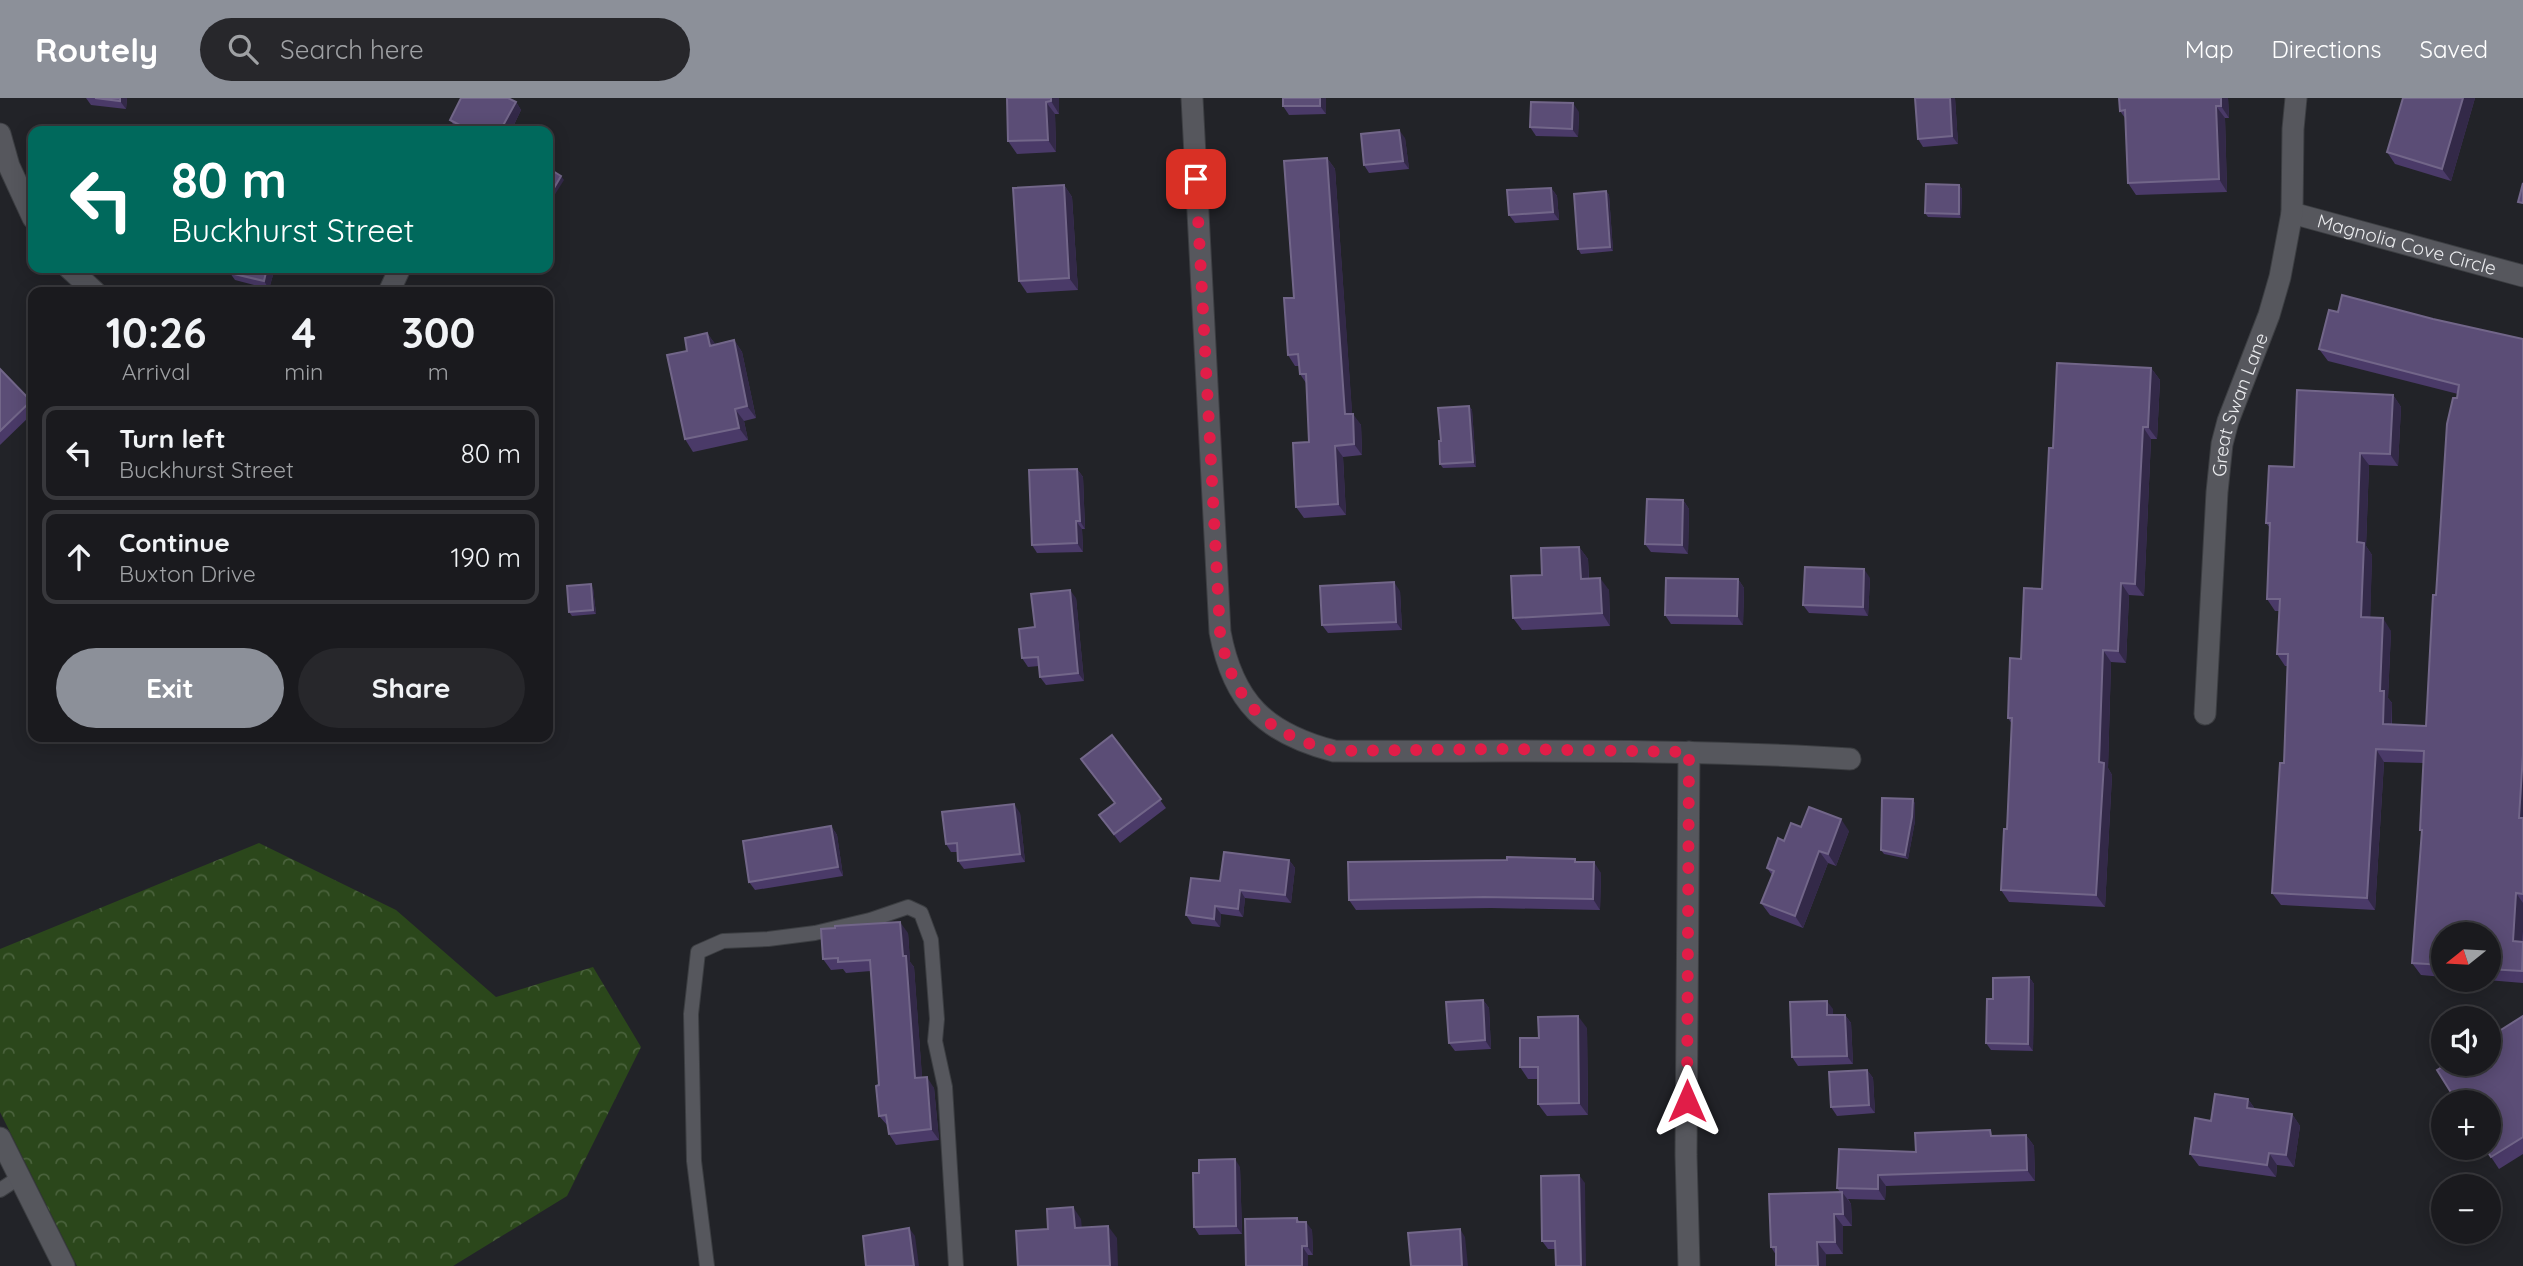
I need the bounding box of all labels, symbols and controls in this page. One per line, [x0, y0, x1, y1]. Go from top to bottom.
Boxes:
search box [200, 18, 690, 81]
text: Routely [35, 29, 158, 70]
icon: search [224, 30, 262, 68]
text: Search here [280, 33, 424, 66]
text: Map [2185, 34, 2234, 64]
text: Directions [2272, 34, 2382, 64]
text: Saved [2420, 34, 2488, 64]
text: 80 m [171, 149, 287, 210]
pin [1166, 149, 1226, 209]
icon: left [56, 154, 147, 245]
icon: arrive [1177, 160, 1215, 198]
street label: Magnolia Cove Circle [2315, 208, 2499, 280]
text: Buckhurst Street [171, 210, 414, 250]
text: 10:26 [106, 306, 206, 359]
text: 4 [291, 306, 316, 359]
text: 300 [401, 306, 475, 359]
street label: Great Swan Lane [2207, 329, 2273, 478]
text: Arrival [122, 357, 191, 386]
text: min [284, 357, 323, 386]
text: m [428, 357, 449, 386]
text: Turn left [119, 422, 226, 455]
icon: left [60, 434, 98, 472]
text: 80 m [461, 437, 521, 470]
text: Buckhurst Street [119, 455, 294, 484]
text: Continue [119, 526, 230, 559]
icon: ahead [60, 538, 98, 576]
text: 190 m [451, 541, 521, 574]
text: Buxton Drive [119, 559, 256, 588]
button: Exit [56, 648, 284, 728]
button: Share [298, 648, 525, 728]
north arrow [2431, 922, 2501, 992]
map controls [2431, 922, 2501, 1244]
button: sound [2431, 1006, 2501, 1076]
position arrow [1650, 1064, 1724, 1138]
button: + [2431, 1090, 2501, 1160]
button: − [2431, 1174, 2501, 1244]

